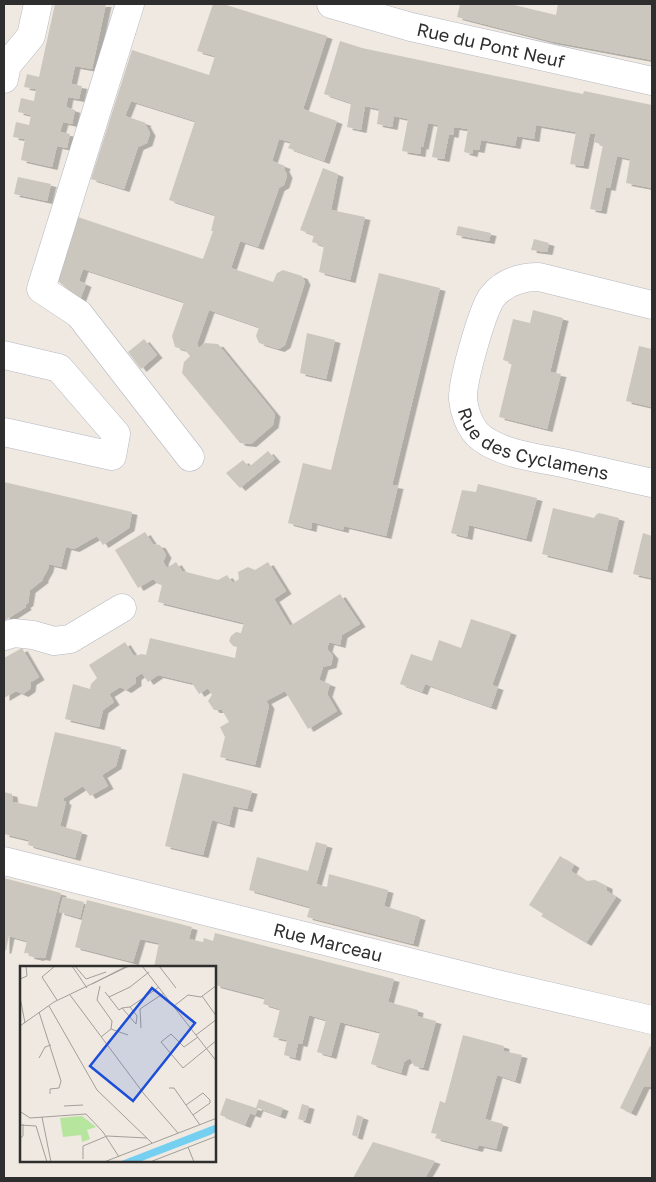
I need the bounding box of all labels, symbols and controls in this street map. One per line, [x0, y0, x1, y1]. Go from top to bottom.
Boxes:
street label: Rue du Pont Neuf [415, 18, 567, 72]
street label: Rue des Cyclamens [454, 405, 611, 484]
street label: Rue Marceau [271, 918, 385, 966]
inset map [20, 966, 216, 1162]

